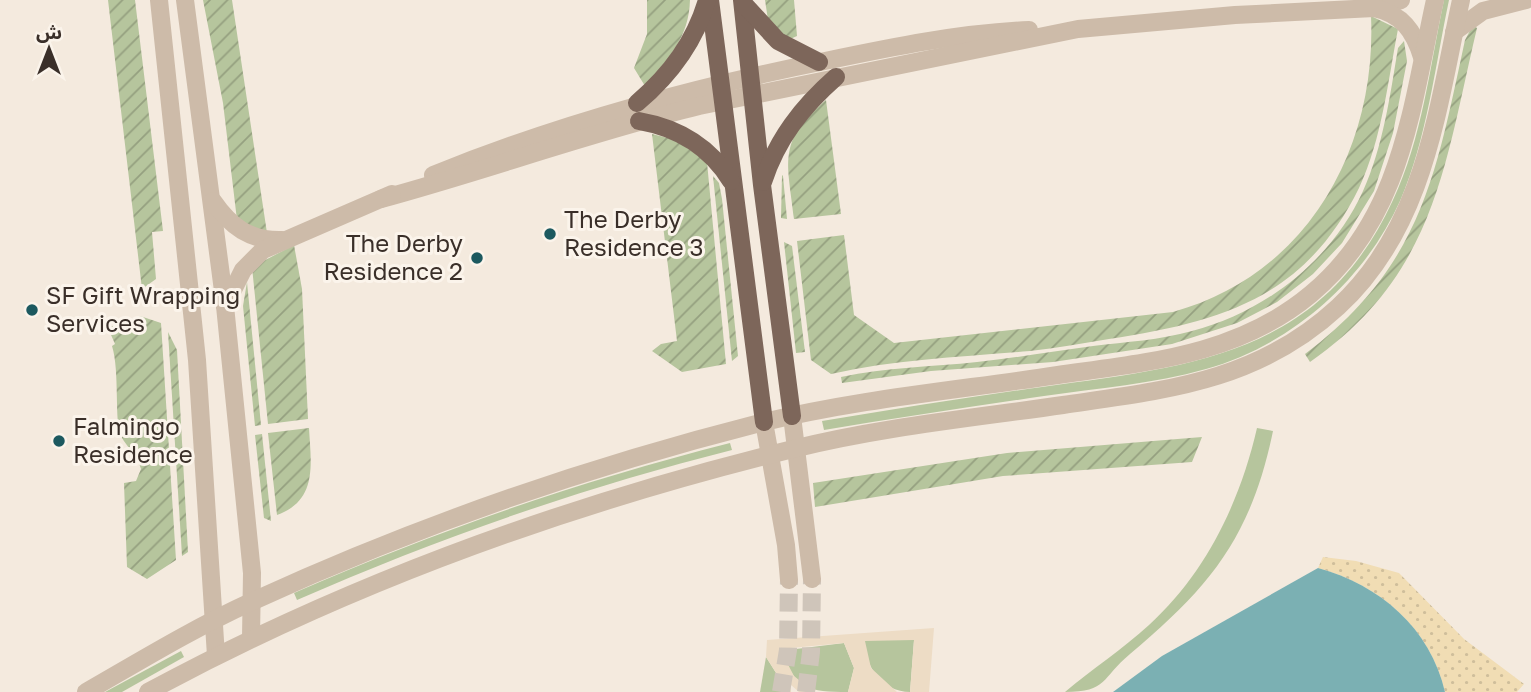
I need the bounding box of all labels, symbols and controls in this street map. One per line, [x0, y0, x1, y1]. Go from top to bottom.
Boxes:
north arrow [14, 14, 84, 84]
text: ش [36, 20, 62, 43]
place label: The Derby Residence 3 [564, 204, 704, 261]
marker: The Derby Residence 3 [542, 226, 558, 242]
place label: The Derby Residence 2 [323, 228, 463, 285]
marker: The Derby Residence 2 [469, 250, 485, 266]
place label: SF Gift Wrapping Services [46, 280, 240, 337]
marker: SF Gift Wrapping Services [24, 302, 40, 318]
place label: Falmingo Residence [73, 411, 193, 468]
marker: Falmingo Residence [51, 433, 67, 449]

